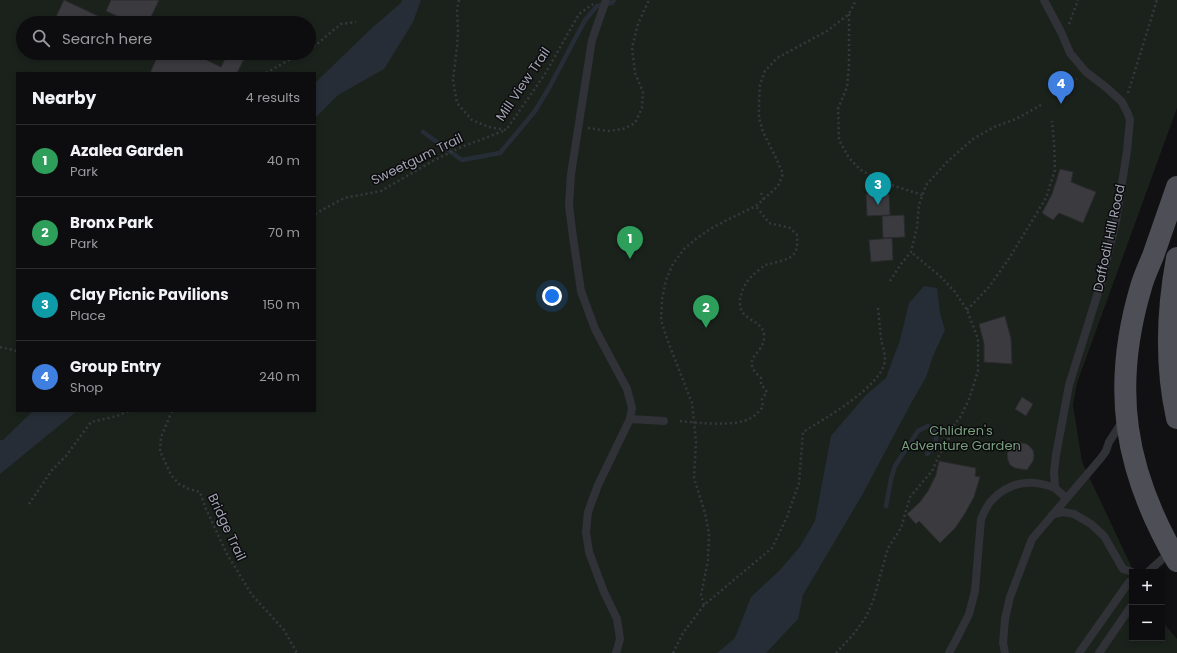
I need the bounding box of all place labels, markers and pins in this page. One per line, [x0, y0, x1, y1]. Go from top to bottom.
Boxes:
pin: 4 [1048, 71, 1074, 104]
pin: 3 [865, 172, 891, 205]
pin: 1 [617, 226, 643, 259]
pin: 2 [693, 295, 719, 328]

